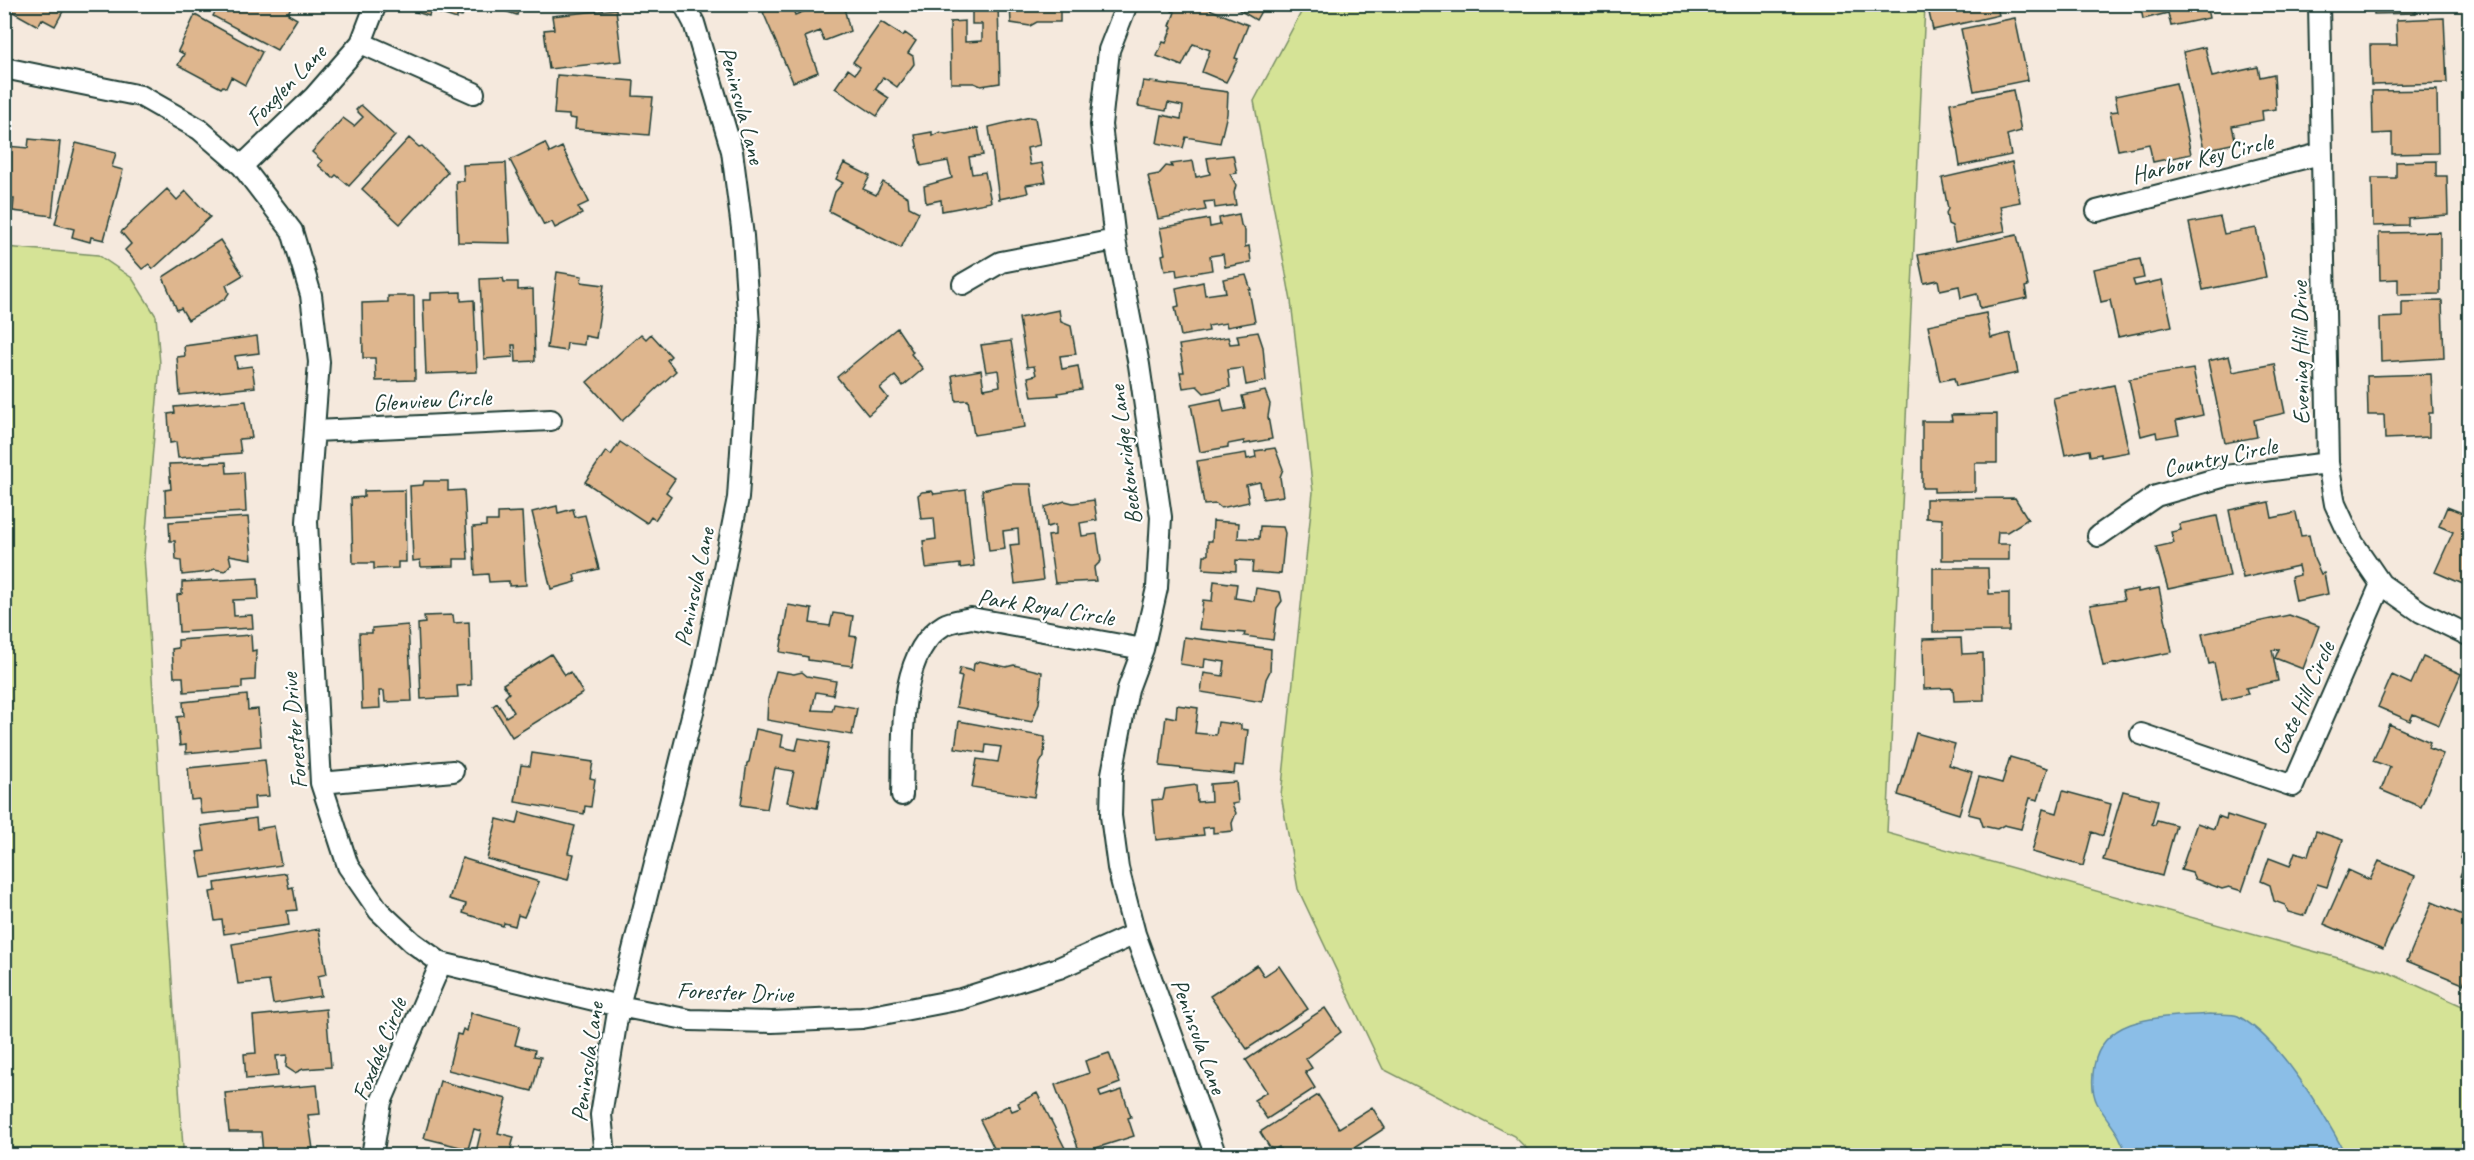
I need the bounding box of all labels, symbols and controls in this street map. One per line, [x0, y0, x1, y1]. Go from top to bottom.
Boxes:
street label: Foxglen Lane [240, 36, 334, 132]
street label: Peninsula Lane [712, 43, 773, 169]
street label: Harbor Key Circle [2128, 125, 2278, 190]
street label: Evening Hill Drive [2284, 279, 2316, 425]
street label: Glenview Circle [372, 382, 494, 418]
street label: Beckonridge Lane [1101, 382, 1148, 526]
street label: Country Circle [2160, 430, 2282, 484]
street label: Peninsula Lane [667, 523, 722, 649]
street label: Park Royal Circle [976, 581, 1119, 633]
street label: Gate Hill Circle [2265, 635, 2342, 759]
street label: Forester Drive [274, 670, 314, 790]
street label: Peninsula Lane [1164, 974, 1234, 1100]
street label: Forester Drive [676, 975, 796, 1009]
street label: Foxdale Circle [345, 991, 414, 1105]
street label: Peninsula Lane [564, 998, 611, 1124]

